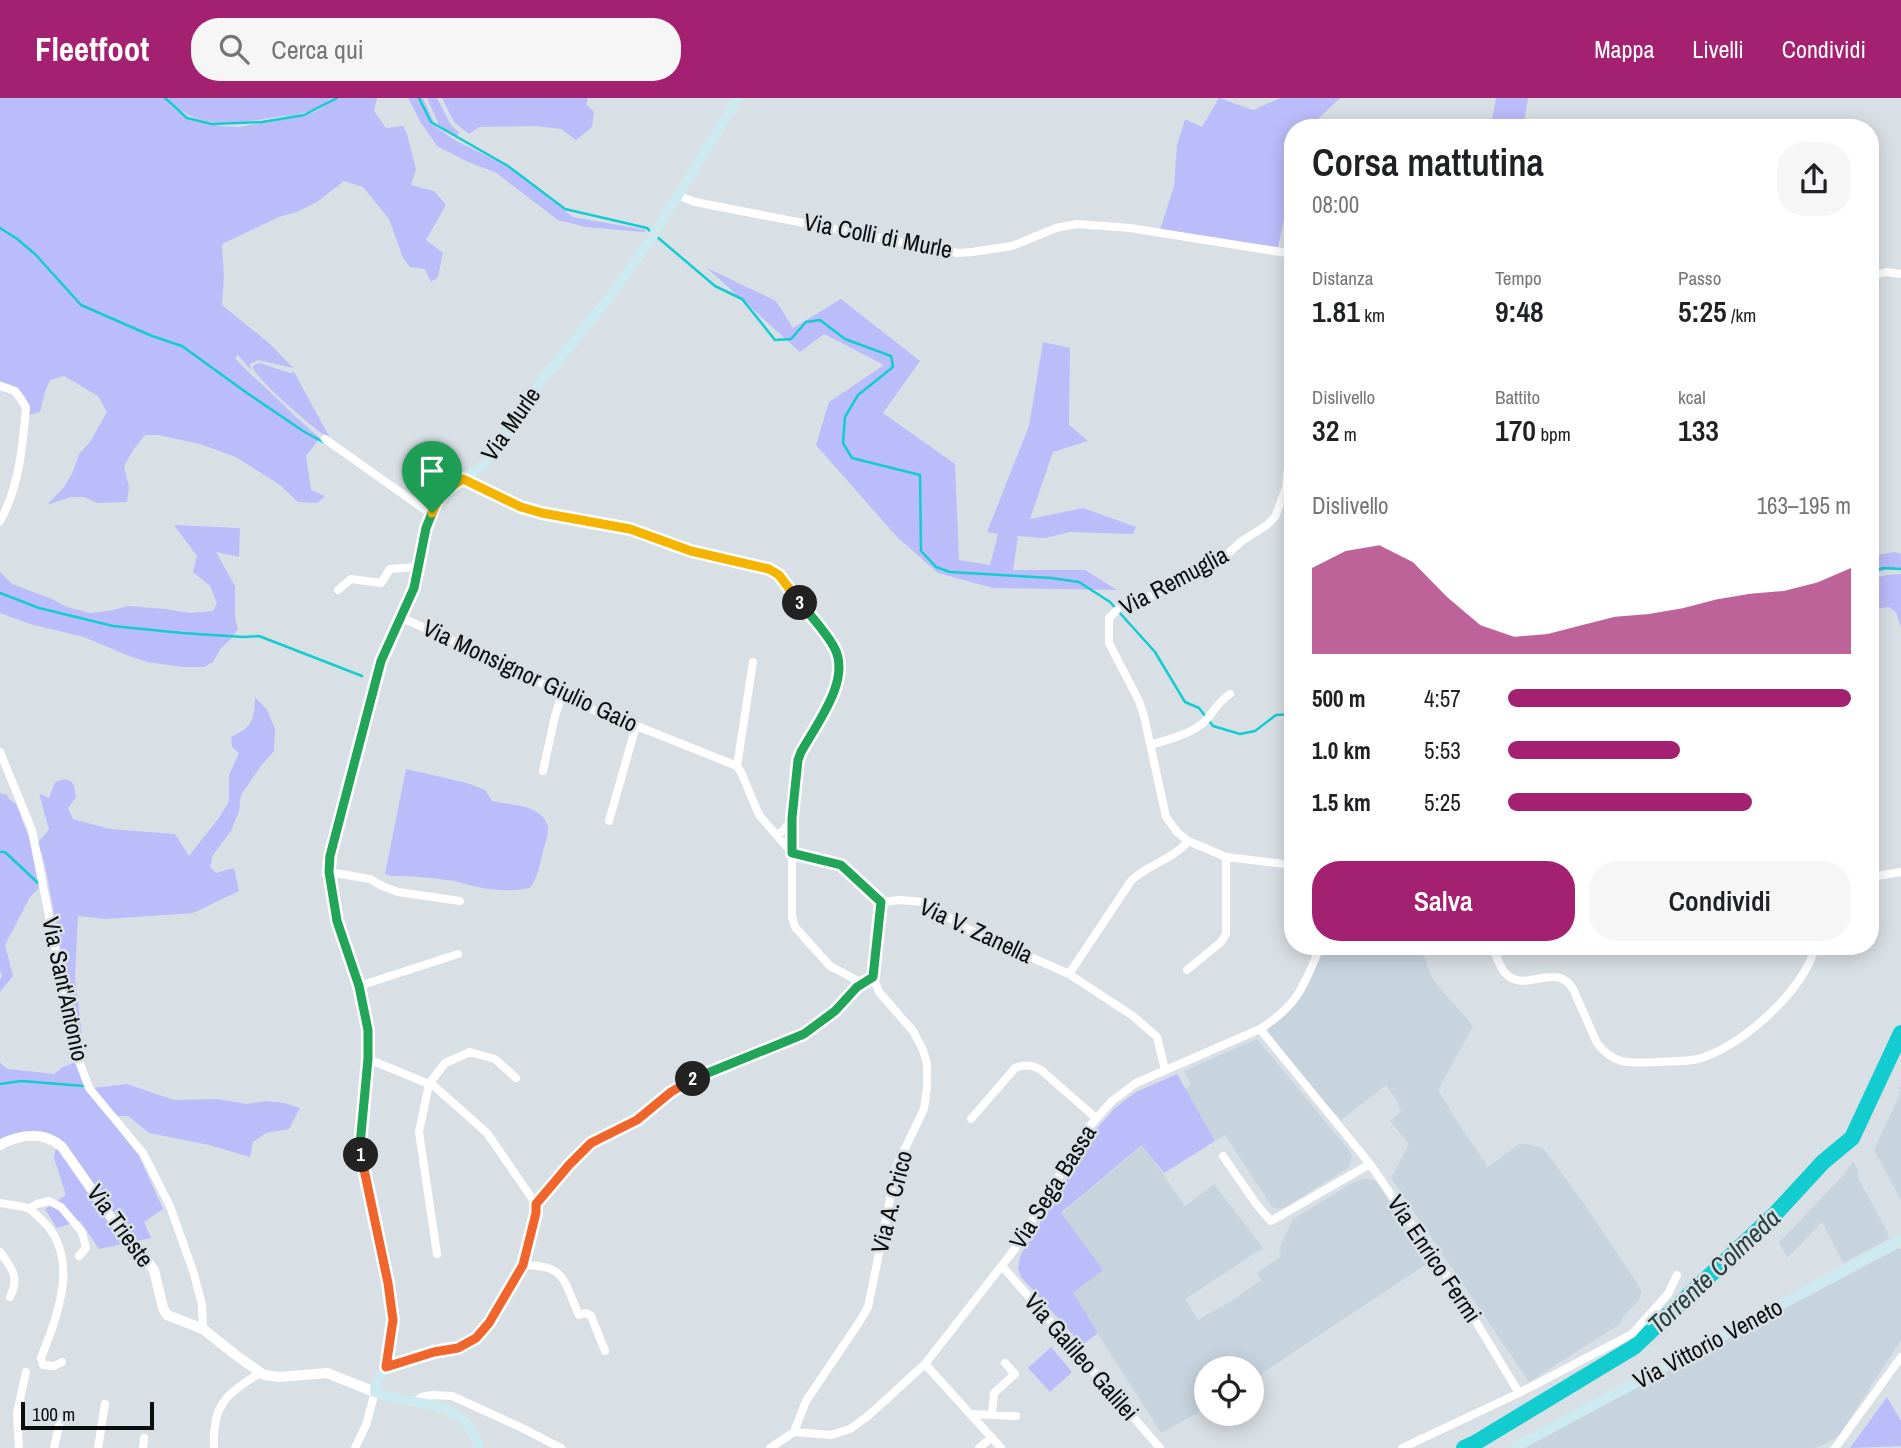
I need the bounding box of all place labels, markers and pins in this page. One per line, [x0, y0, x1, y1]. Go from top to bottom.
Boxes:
pin [402, 441, 462, 513]
pin: 3 [782, 586, 818, 620]
pin: 2 [676, 1062, 710, 1096]
pin: 1 [344, 1138, 378, 1172]

